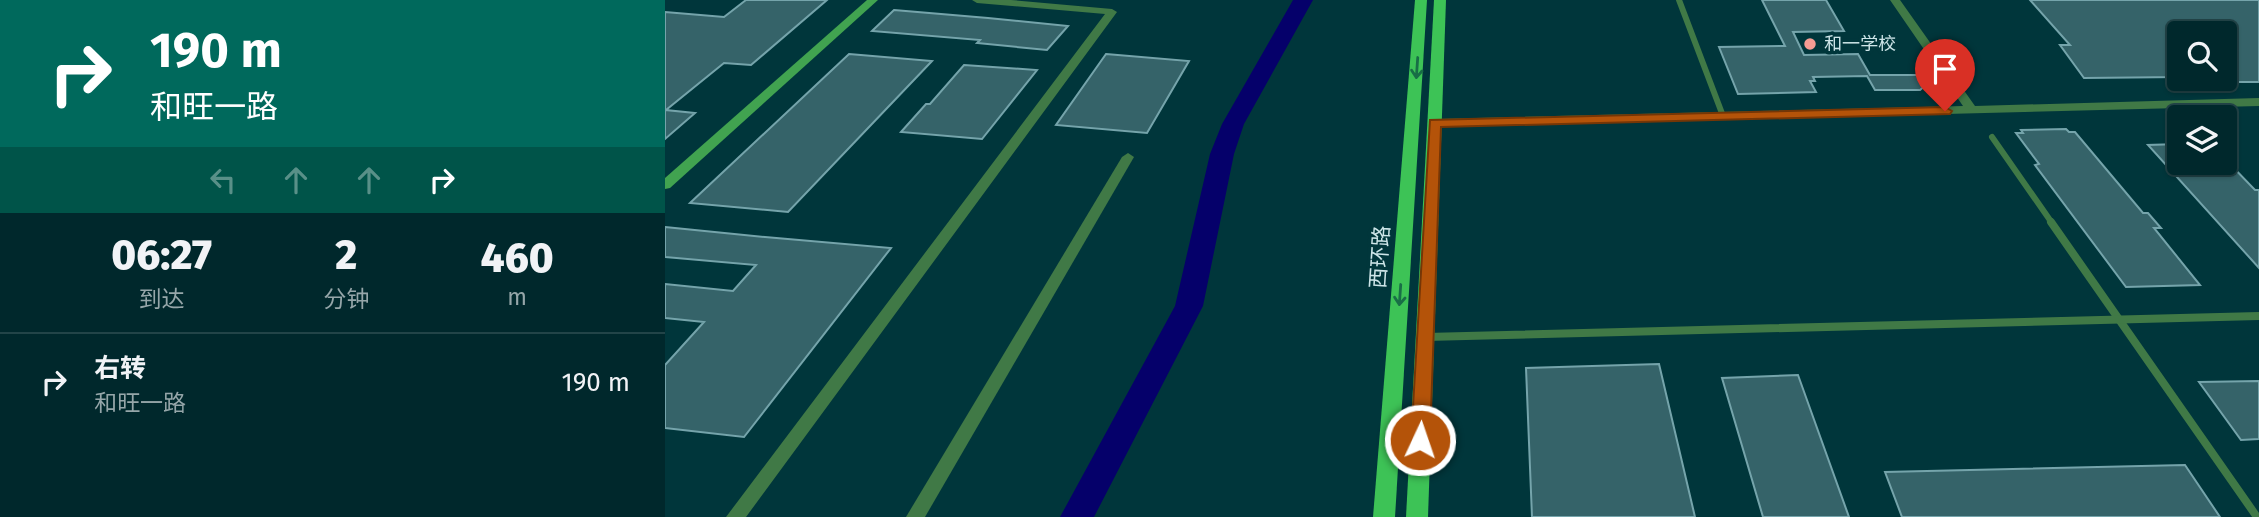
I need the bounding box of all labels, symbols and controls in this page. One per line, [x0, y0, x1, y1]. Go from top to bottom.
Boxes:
text: 190 m [150, 21, 282, 80]
map controls [2167, 21, 2237, 175]
button: search [2167, 21, 2237, 91]
icon: right [35, 28, 126, 119]
place label: 和一学校 [1824, 33, 1896, 55]
marker: 和一学校 [1802, 36, 1818, 52]
pin [1915, 39, 1975, 111]
icon: arrive [1926, 50, 1964, 88]
one-way arrow [1410, 56, 1423, 79]
text: 和旺一路 [150, 88, 278, 126]
button: layers [2167, 105, 2237, 175]
icon: left [204, 161, 242, 199]
icon: ahead [277, 161, 315, 199]
icon: ahead [350, 161, 388, 199]
icon: right [423, 161, 461, 199]
street label: 西环路 [1365, 225, 1395, 289]
text: 06:27 [111, 230, 212, 280]
text: 2 [335, 230, 357, 280]
text: 460 [480, 233, 554, 283]
text: m [507, 283, 527, 311]
one-way arrow [1393, 283, 1406, 306]
text: 到达 [139, 285, 185, 313]
text: 分钟 [323, 285, 369, 313]
text: 右转 [94, 353, 146, 384]
icon: right [35, 363, 73, 401]
text: 190 m [561, 367, 630, 398]
text: 和旺一路 [94, 389, 186, 417]
position arrow [1383, 403, 1457, 477]

